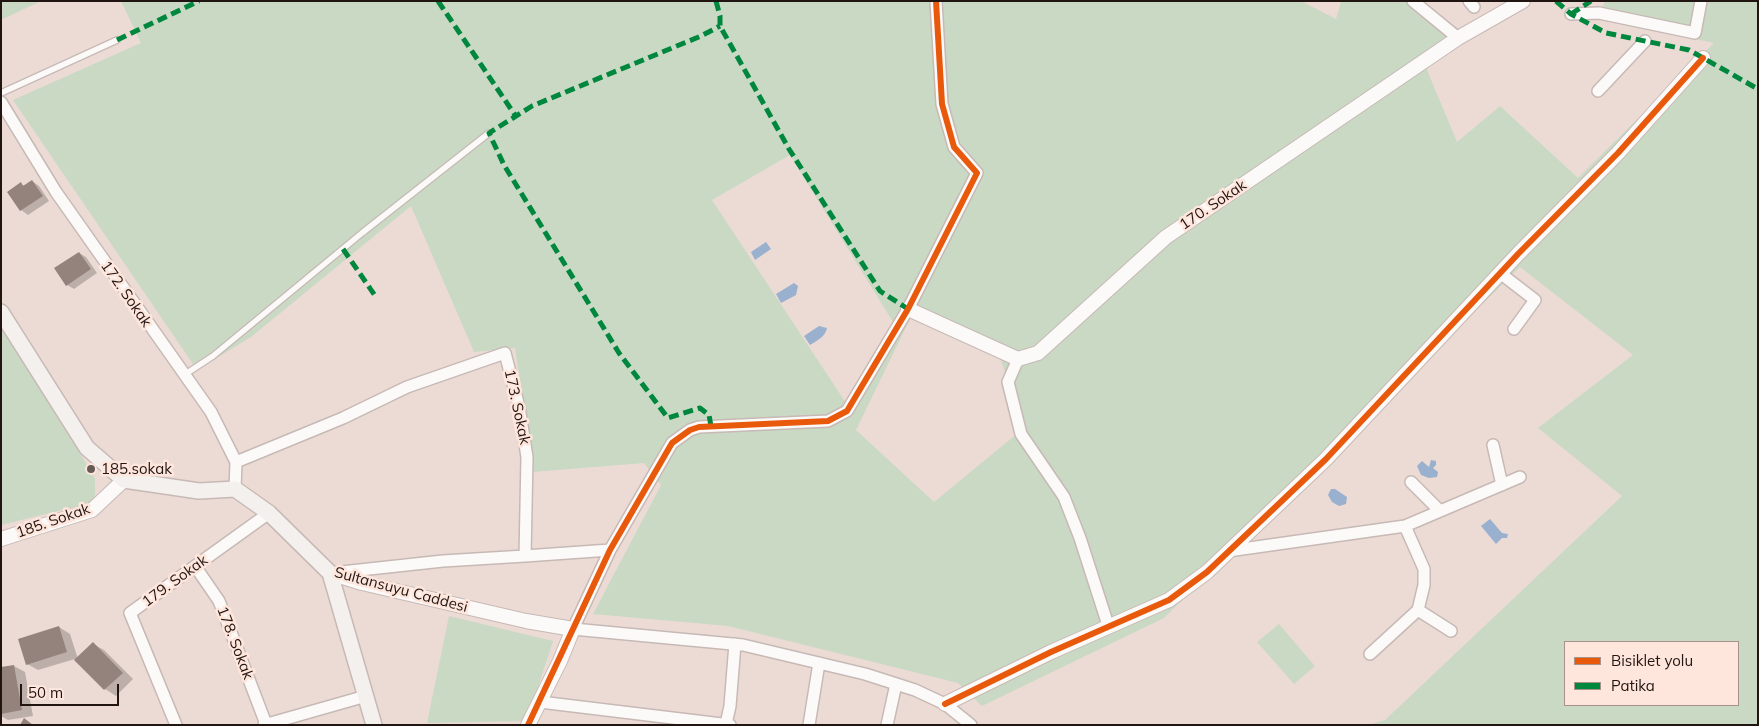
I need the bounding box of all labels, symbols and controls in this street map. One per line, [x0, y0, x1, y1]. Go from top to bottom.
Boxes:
street label: 170. Sokak [1176, 176, 1250, 234]
street label: 172. Sokak [97, 257, 155, 331]
street label: 173. Sokak [500, 368, 534, 446]
place label: 185.sokak [101, 460, 172, 478]
marker: 185.sokak [85, 463, 97, 475]
street label: 185. Sokak [14, 500, 92, 542]
street label: 179. Sokak [139, 551, 211, 611]
street label: Sultansuyu Caddesi [332, 564, 470, 616]
street label: 178. Sokak [213, 604, 257, 682]
legend [1564, 641, 1739, 706]
text: Bisiklet yolu [1611, 651, 1693, 670]
scale bar [22, 674, 121, 706]
text: Patika [1611, 676, 1655, 695]
text: 50 m [28, 683, 63, 702]

